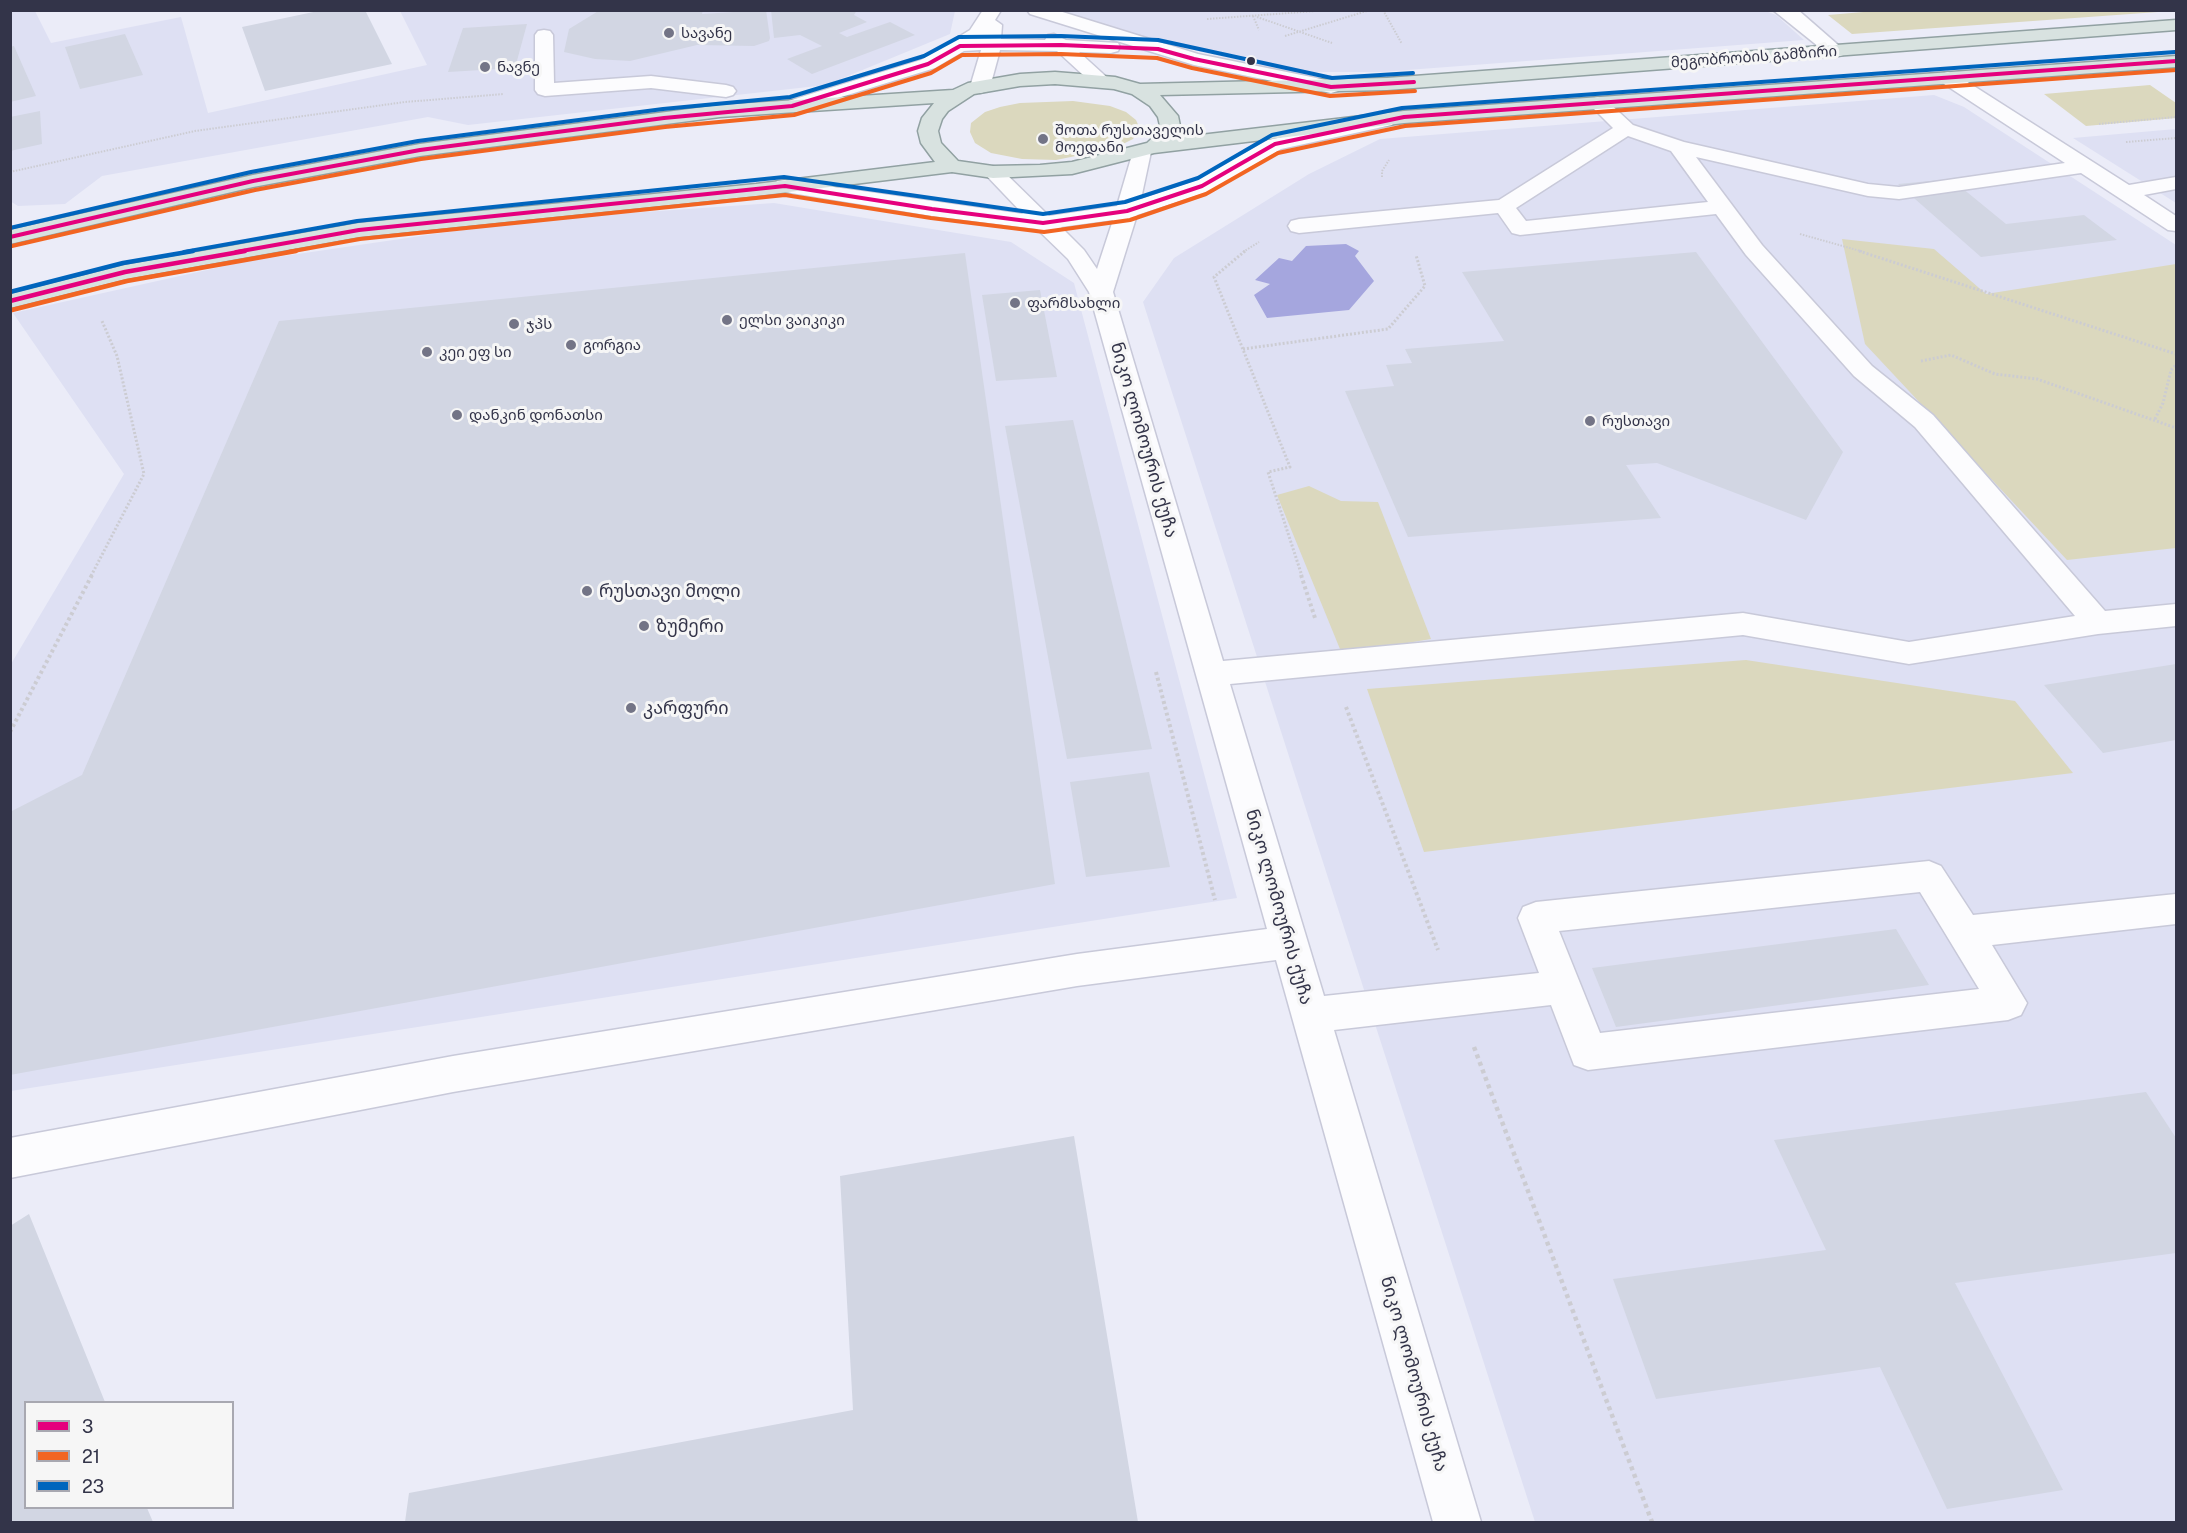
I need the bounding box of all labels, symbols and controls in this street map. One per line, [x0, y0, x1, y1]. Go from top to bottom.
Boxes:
place label: სავანე [681, 24, 732, 42]
marker: სავანე [662, 26, 676, 40]
street label: მეგობრობის გამზირი [1670, 42, 1838, 72]
unlabelled marker [1245, 55, 1257, 67]
place label: ნავნე [497, 58, 540, 76]
marker: ნავნე [478, 60, 492, 74]
place label: შოთა რუსთაველის მოედანი [1055, 121, 1204, 156]
marker: შოთა რუსთაველის მოედანი [1036, 132, 1050, 146]
place label: ფარმსახლი [1027, 294, 1120, 312]
marker: ფარმსახლი [1008, 296, 1022, 310]
place label: ელსი ვაიკიკი [739, 311, 845, 329]
marker: ელსი ვაიკიკი [720, 313, 734, 327]
place label: ჯპს [526, 315, 552, 333]
marker: ჯპს [507, 317, 521, 331]
place label: გორგია [583, 336, 641, 354]
marker: გორგია [564, 338, 578, 352]
street label: ნიკო ლომოურის ქუჩა [1106, 340, 1182, 540]
place label: კეი ეფ სი [439, 343, 512, 361]
marker: კეი ეფ სი [420, 345, 434, 359]
place label: დანკინ დონათსი [469, 406, 603, 424]
marker: დანკინ დონათსი [450, 408, 464, 422]
place label: რუსთავი [1602, 412, 1670, 430]
marker: რუსთავი [1583, 414, 1597, 428]
place label: რუსთავი მოლი [599, 580, 740, 602]
marker: რუსთავი მოლი [580, 584, 594, 598]
place label: ზუმერი [656, 615, 724, 637]
marker: ზუმერი [637, 619, 651, 633]
place label: კარფური [643, 697, 729, 719]
marker: კარფური [624, 701, 638, 715]
street label: ნიკო ლომოურის ქუჩა [1241, 807, 1317, 1007]
street label: ნიკო ლომოურის ქუჩა [1376, 1274, 1452, 1474]
legend [24, 1401, 234, 1509]
text: 3 [82, 1416, 93, 1437]
text: 21 [82, 1446, 100, 1467]
text: 23 [82, 1476, 104, 1497]

